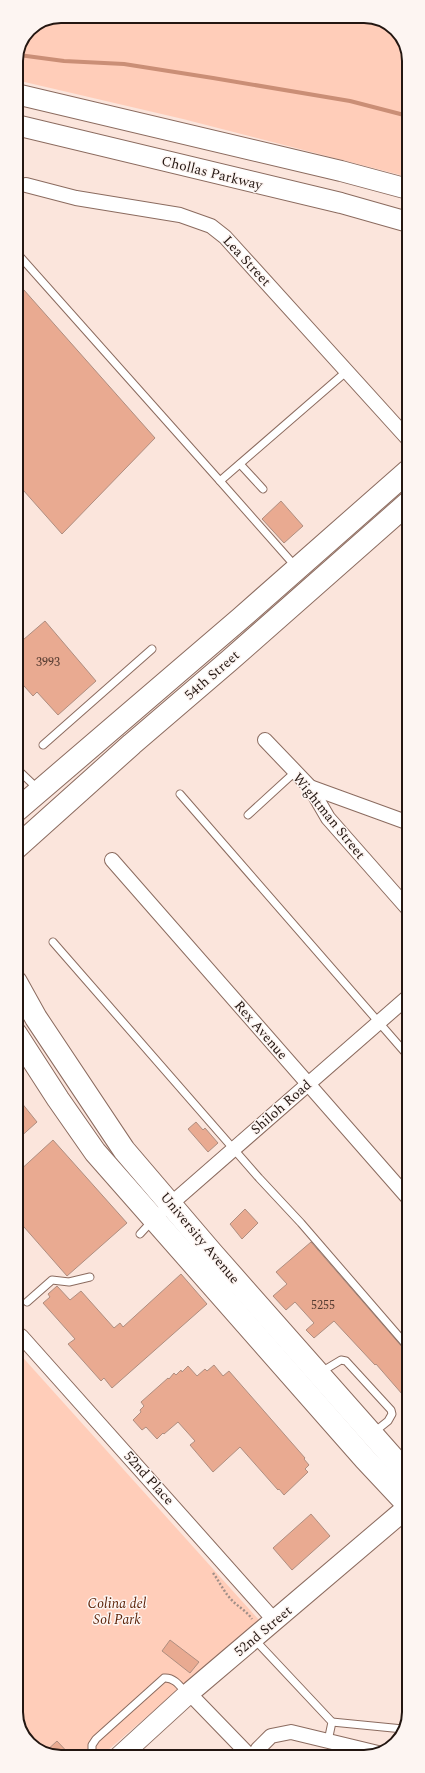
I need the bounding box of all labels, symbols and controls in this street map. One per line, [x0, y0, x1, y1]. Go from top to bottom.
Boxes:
street label: Chollas Parkway [159, 150, 266, 196]
street label: Lea Street [218, 231, 276, 291]
street label: 54th Street [180, 645, 244, 705]
house number: 3993 [36, 653, 60, 672]
street label: Wightman Street [288, 768, 371, 864]
street label: Rex Avenue [229, 996, 293, 1064]
street label: Shiloh Road [246, 1074, 316, 1139]
street label: University Avenue [155, 1187, 245, 1289]
house number: 5255 [311, 1296, 335, 1315]
street label: 52nd Place [119, 1446, 179, 1510]
park label: Colina del Sol Park [88, 1593, 147, 1630]
street label: 52nd Street [229, 1600, 297, 1662]

